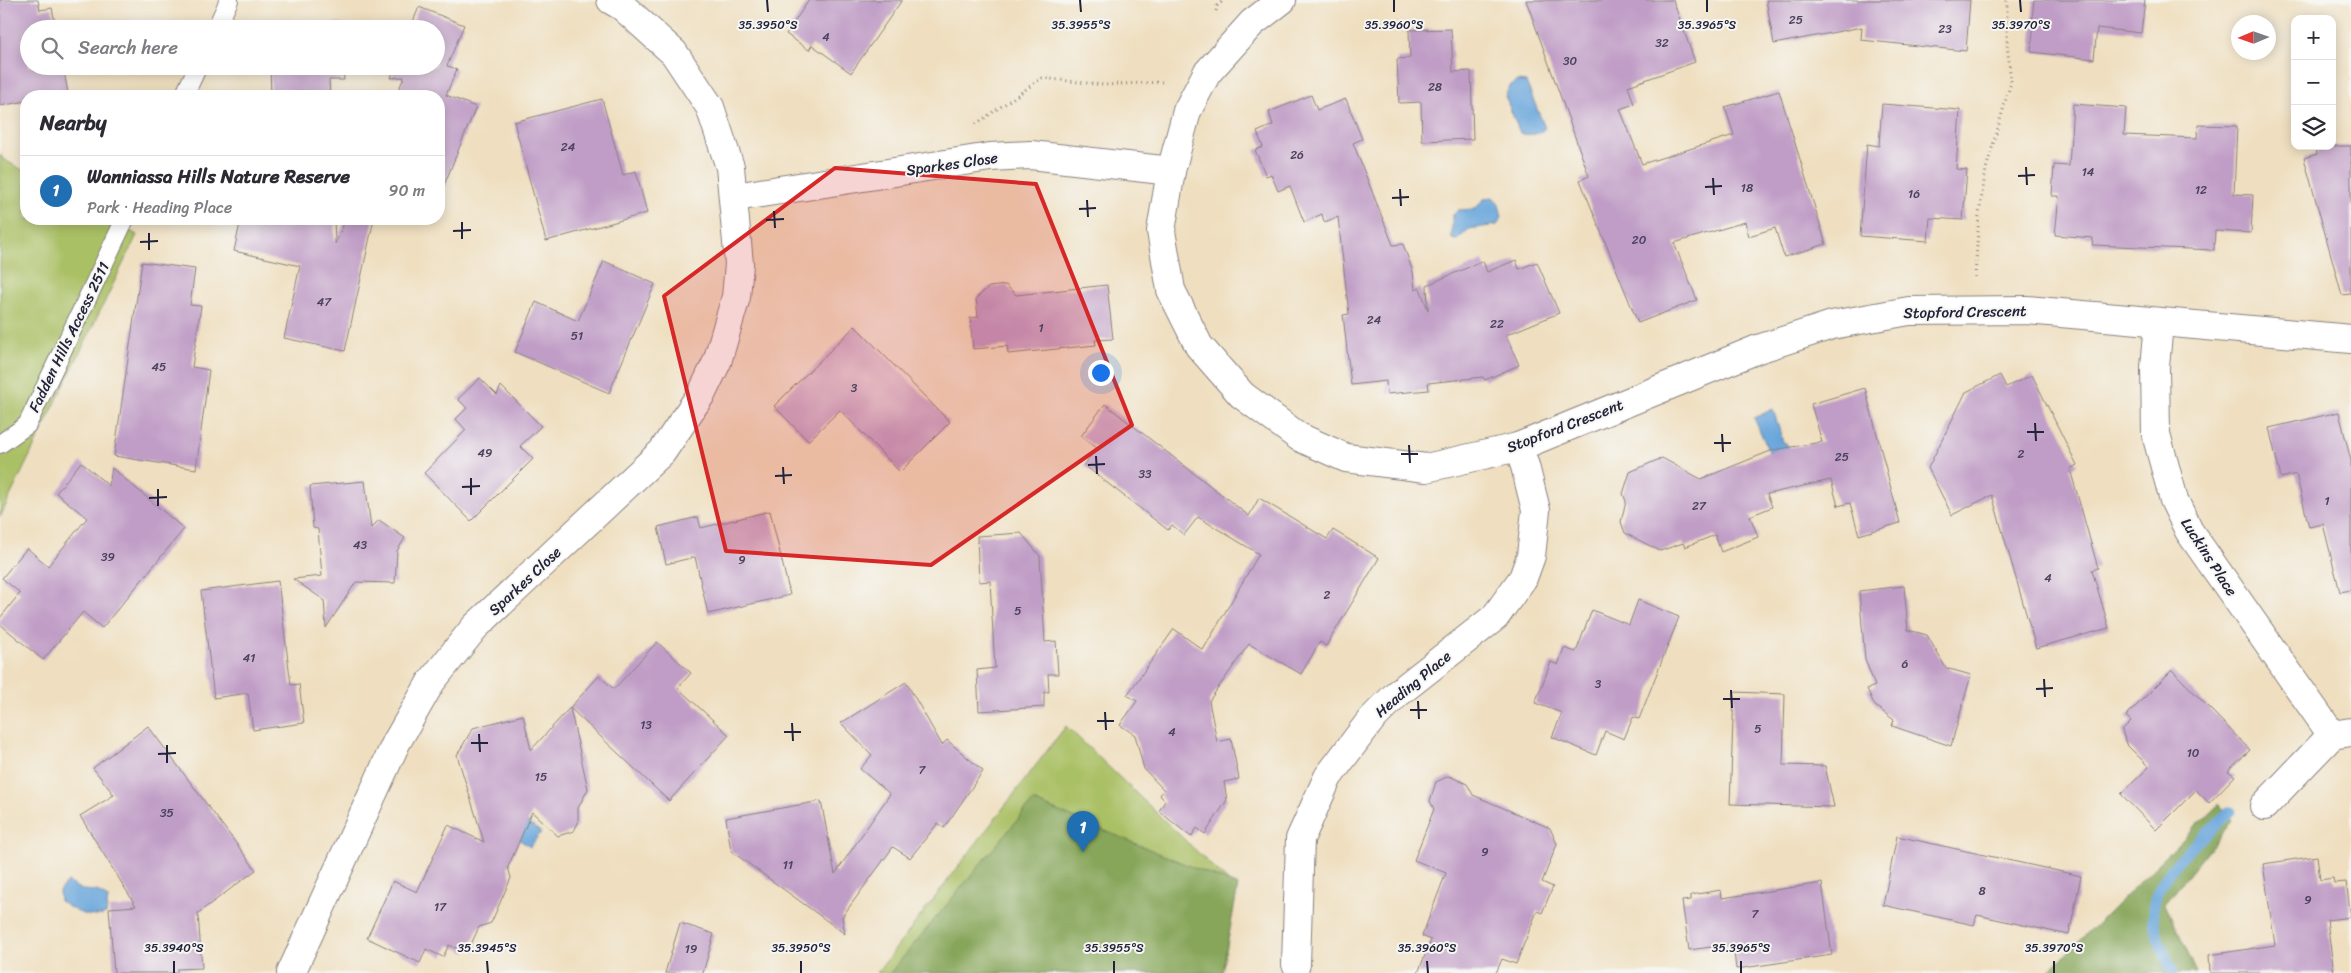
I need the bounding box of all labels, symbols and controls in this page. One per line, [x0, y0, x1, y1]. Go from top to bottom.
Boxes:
house number: 25 [1789, 9, 1803, 31]
text: 35.3950°S [738, 14, 798, 36]
text: 35.3955°S [1052, 14, 1111, 36]
text: 35.3960°S [1365, 14, 1424, 36]
text: 35.3965°S [1678, 14, 1737, 36]
text: 35.3970°S [1992, 14, 2051, 36]
north arrow [2231, 15, 2276, 60]
map controls [2291, 15, 2336, 150]
button: + [2291, 15, 2336, 60]
house number: 23 [1938, 18, 1952, 40]
search box [20, 20, 445, 75]
house number: 4 [822, 26, 830, 48]
text: Search here [78, 31, 178, 64]
house number: 32 [1655, 32, 1669, 54]
icon: search [38, 34, 66, 62]
house number: 30 [1563, 50, 1577, 72]
button: − [2291, 60, 2336, 105]
house number: 28 [1428, 76, 1442, 98]
text: Nearby [40, 104, 106, 142]
button: layers [2291, 105, 2336, 150]
house number: 24 [561, 136, 576, 158]
house number: 26 [1290, 144, 1304, 166]
street label: Sparkes Close [904, 145, 1000, 183]
text: Wanniassa Hills Nature Reserve [87, 160, 350, 193]
house number: 14 [2082, 161, 2095, 183]
text: 1 [53, 176, 59, 205]
text: 90 m [389, 176, 425, 205]
house number: 18 [1741, 177, 1753, 199]
house number: 12 [2195, 179, 2207, 201]
house number: 16 [1908, 183, 1920, 205]
text: Park · Heading Place [87, 193, 232, 222]
house number: 20 [1632, 229, 1647, 251]
street label: Fadden Hills Access 2511 [21, 257, 117, 417]
house number: 47 [317, 291, 332, 313]
street label: Stopford Crescent [1903, 298, 2027, 326]
house number: 24 [1367, 309, 1382, 331]
house number: 22 [1490, 313, 1504, 335]
house number: 1 [1038, 317, 1044, 339]
house number: 51 [571, 325, 583, 347]
house number: 45 [152, 356, 166, 378]
your location [1088, 360, 1114, 386]
house number: 3 [851, 377, 858, 399]
street label: Stopford Crescent [1503, 392, 1628, 460]
house number: 49 [478, 442, 492, 464]
house number: 2 [2018, 443, 2025, 465]
house number: 25 [1835, 446, 1849, 468]
house number: 33 [1138, 463, 1152, 485]
house number: 1 [2324, 490, 2330, 512]
house number: 27 [1692, 495, 1707, 517]
street label: Luckins Place [2174, 512, 2244, 602]
house number: 43 [353, 534, 367, 556]
street label: Sparkes Close [482, 540, 568, 622]
house number: 39 [101, 546, 115, 568]
house number: 9 [738, 549, 746, 571]
house number: 4 [2044, 567, 2052, 589]
house number: 2 [1324, 584, 1331, 606]
house number: 5 [1014, 600, 1022, 622]
street label: Heading Place [1369, 644, 1457, 724]
house number: 41 [243, 647, 255, 669]
house number: 6 [1902, 653, 1909, 675]
house number: 3 [1595, 673, 1602, 695]
house number: 13 [640, 714, 652, 736]
house number: 5 [1754, 718, 1762, 740]
house number: 4 [1168, 721, 1176, 743]
house number: 10 [2187, 742, 2200, 764]
house number: 7 [919, 759, 927, 781]
house number: 15 [535, 766, 547, 788]
house number: 35 [160, 802, 174, 824]
pin: 1 [1067, 811, 1099, 852]
house number: 9 [1481, 841, 1489, 863]
house number: 11 [783, 854, 793, 876]
house number: 8 [1978, 880, 1986, 902]
house number: 9 [2304, 889, 2312, 911]
house number: 17 [434, 896, 447, 918]
house number: 7 [1752, 903, 1760, 925]
text: 35.3940°S [144, 937, 204, 959]
text: 35.3945°S [457, 937, 517, 959]
text: 35.3950°S [771, 937, 831, 959]
text: 35.3955°S [1085, 937, 1144, 959]
text: 35.3960°S [1398, 937, 1457, 959]
text: 35.3965°S [1712, 937, 1771, 959]
text: 35.3970°S [2025, 937, 2084, 959]
house number: 19 [685, 938, 697, 960]

